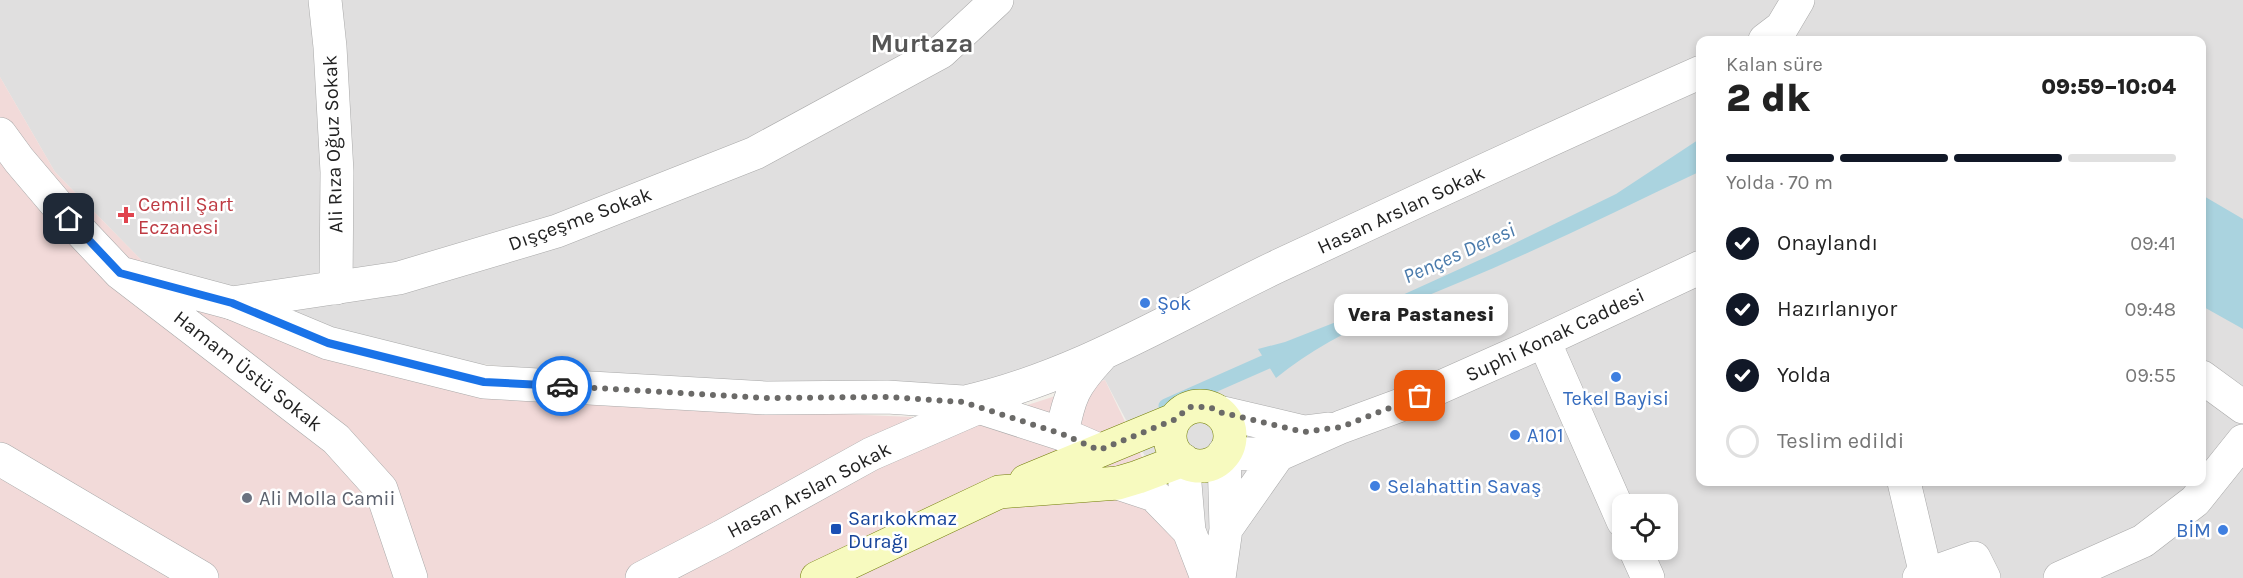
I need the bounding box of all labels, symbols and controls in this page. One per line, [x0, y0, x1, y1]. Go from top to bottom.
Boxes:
district label: Murtaza [871, 28, 973, 59]
text: Kalan süre [1726, 53, 1823, 76]
street label: Ali Rıza Oğuz Sokak [318, 54, 348, 234]
text: 09:59–10:04 [2041, 74, 2176, 100]
text: 2 dk [1726, 75, 1810, 121]
street label: Hasan Arslan Sokak [1314, 161, 1488, 259]
text: Yolda · 70 m [1726, 171, 1833, 194]
street label: Dışçeşme Sokak [505, 182, 655, 256]
pin [43, 193, 94, 244]
place label: Cemil Şart Eczanesi [138, 193, 234, 239]
icon: home [52, 202, 85, 235]
marker: Cemil Şart Eczanesi [119, 208, 133, 222]
water label: Pençes Deresi [1399, 217, 1519, 288]
icon: check [1726, 227, 1759, 260]
text: Onaylandı [1777, 230, 1878, 256]
text: 09:41 [2130, 232, 2176, 255]
street label: Suphi Konak Caddesi [1462, 283, 1648, 387]
place label: Şok [1157, 292, 1191, 315]
icon: check [1726, 293, 1759, 326]
callout: Vera Pastanesi [1333, 294, 1507, 336]
marker: Şok [1138, 296, 1152, 310]
text: Hazırlanıyor [1777, 296, 1897, 322]
text: 09:48 [2124, 298, 2176, 321]
text: Vera Pastanesi [1348, 303, 1494, 326]
street label: Hamam Üstü Sokak [169, 306, 327, 436]
courier [532, 356, 592, 416]
icon: check [1726, 359, 1759, 392]
text: Yolda [1777, 362, 1831, 388]
text: 09:55 [2125, 364, 2176, 387]
icon: car [546, 370, 579, 403]
pin [1394, 370, 1445, 421]
marker: Tekel Bayisi [1609, 370, 1623, 384]
icon: bag [1403, 379, 1436, 412]
place label: Tekel Bayisi [1563, 387, 1669, 410]
place label: A101 [1527, 424, 1564, 447]
marker: A101 [1508, 428, 1522, 442]
text: Teslim edildi [1777, 428, 1904, 454]
street label: Hasan Arslan Sokak [723, 437, 895, 543]
place label: Selahattin Savaş [1387, 475, 1542, 498]
marker: Selahattin Savaş [1368, 479, 1382, 493]
place label: Ali Molla Camii [259, 487, 396, 510]
marker: Ali Molla Camii [240, 491, 254, 505]
map controls [1612, 494, 1678, 560]
button: locate [1612, 494, 1678, 560]
place label: Sarıkokmaz Durağı [848, 507, 957, 553]
place label: BİM [2176, 519, 2211, 542]
marker: Sarıkokmaz Durağı [829, 522, 843, 536]
marker: BİM [2216, 523, 2230, 537]

